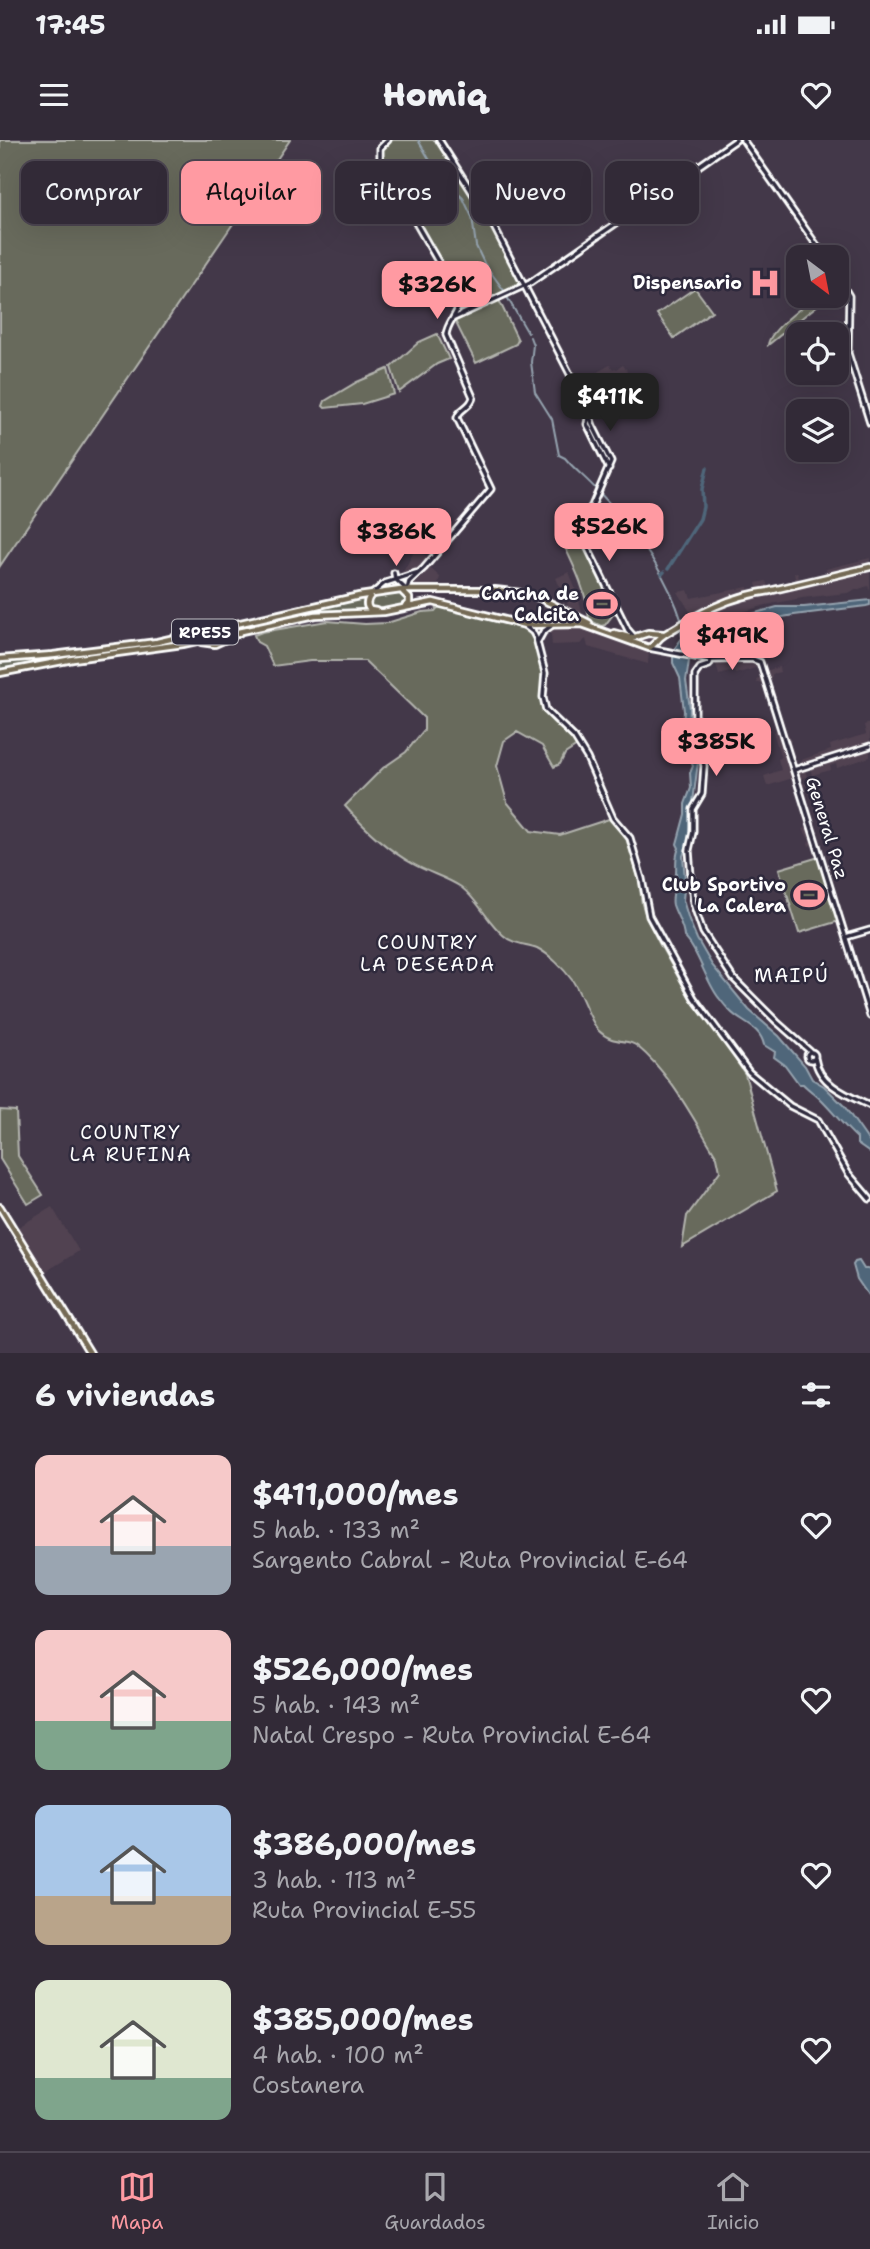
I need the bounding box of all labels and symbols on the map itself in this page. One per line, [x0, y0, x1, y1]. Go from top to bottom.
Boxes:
north arrow [786, 245, 849, 308]
pin: $326K [388, 262, 486, 321]
hospital icon: Dispensario [748, 266, 782, 300]
place label: Dispensario [633, 271, 742, 295]
pin: $411K [561, 373, 659, 433]
pin: $526K [560, 504, 658, 563]
pin: $386K [347, 508, 445, 568]
place label: Cancha de Calcita [481, 582, 580, 627]
sports icon: Cancha de Calcita [585, 587, 619, 621]
pin: $419K [683, 612, 781, 672]
road number: RPE55 [172, 620, 238, 645]
pin: $385K [667, 718, 765, 778]
street label: General Paz [800, 774, 854, 882]
place label: Club Sportivo La Calera [662, 873, 787, 918]
sports icon: Club Sportivo La Calera [792, 878, 826, 912]
district label: COUNTRY LA DESEADA [360, 930, 496, 977]
district label: MAIPÚ [754, 962, 830, 988]
district label: COUNTRY LA RUFINA [69, 1120, 193, 1167]

